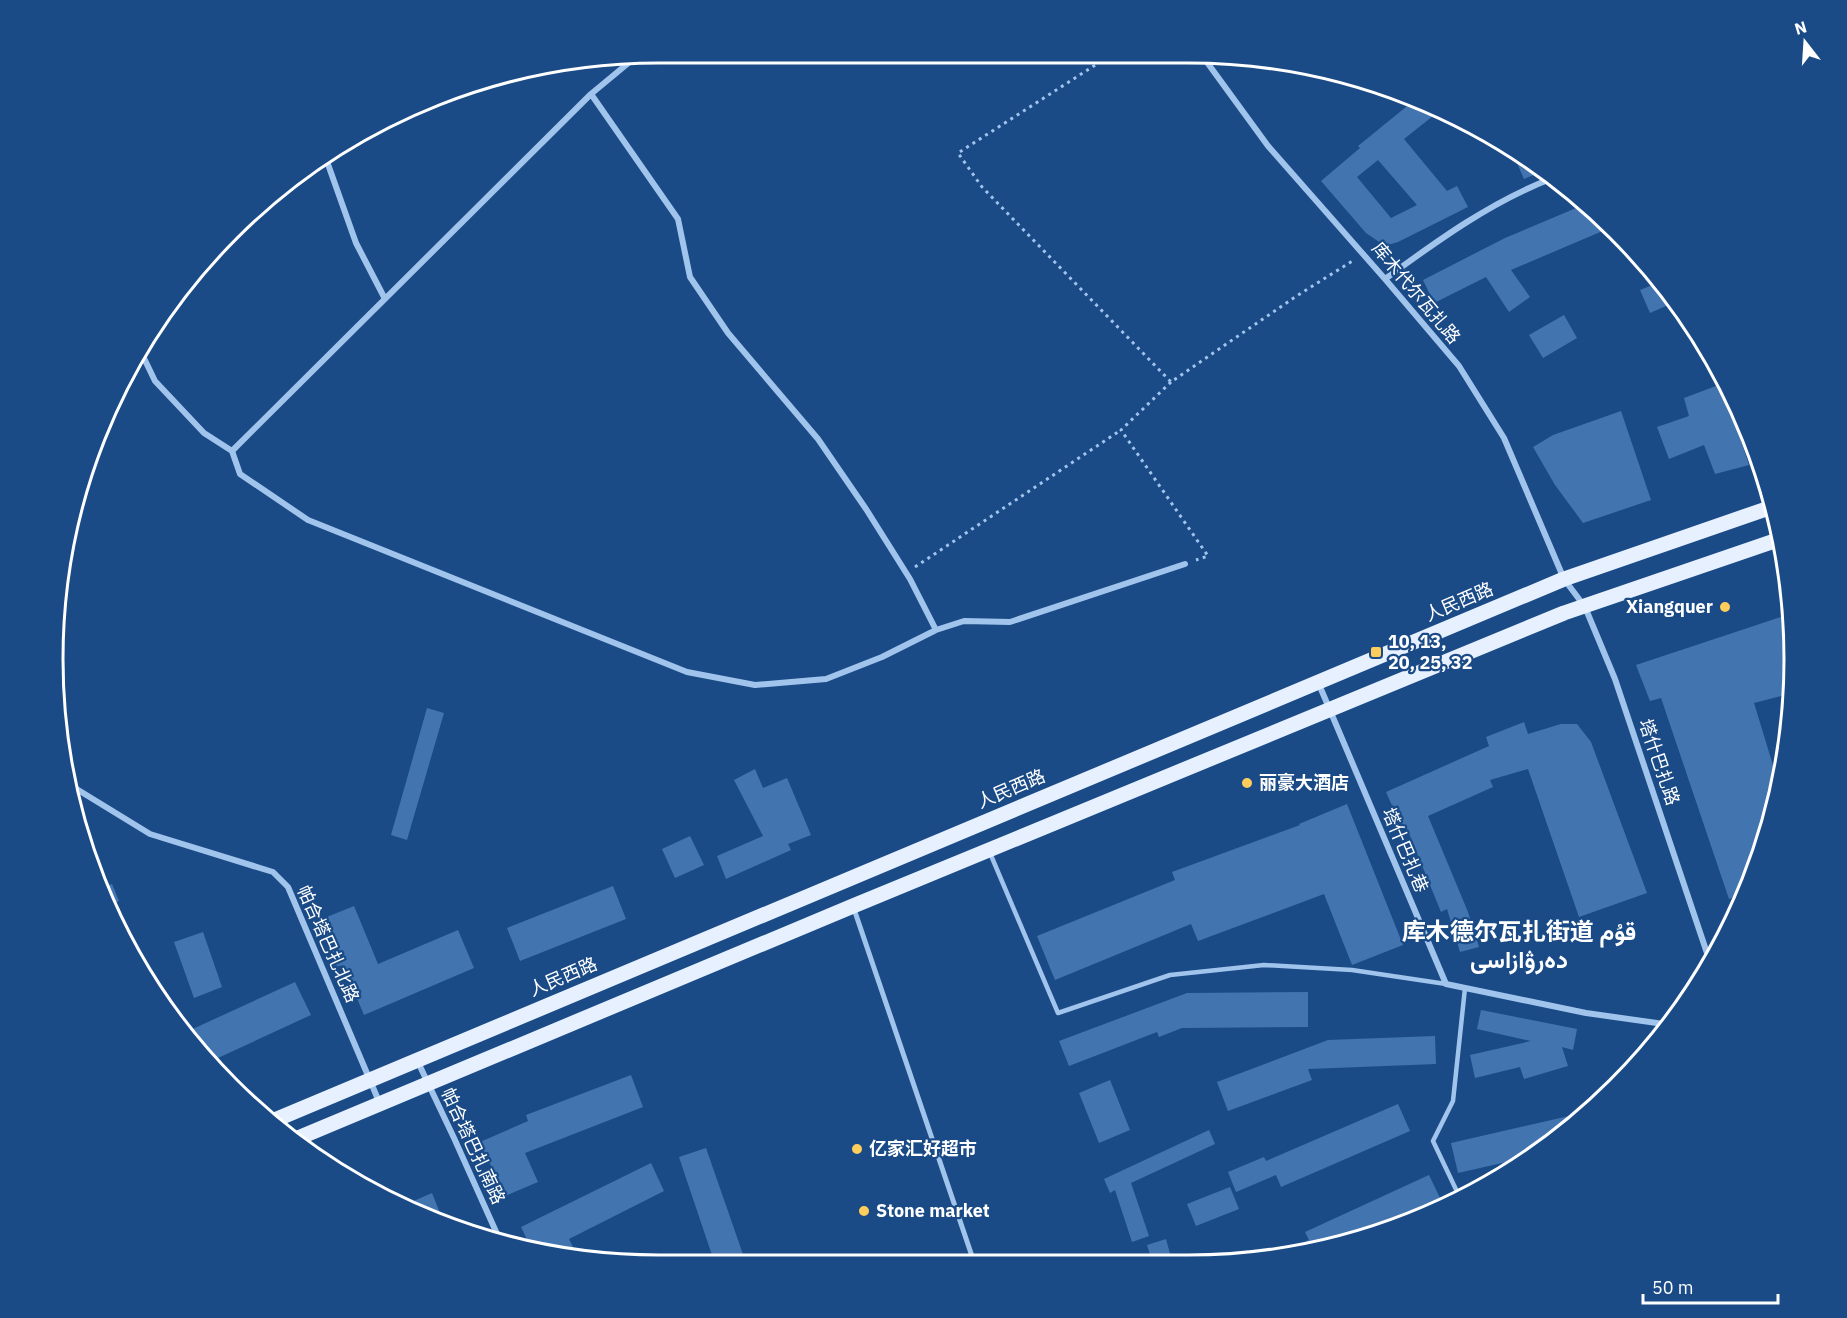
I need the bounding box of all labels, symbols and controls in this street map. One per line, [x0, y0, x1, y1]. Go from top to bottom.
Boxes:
north arrow [1775, 12, 1835, 72]
text: N [1792, 16, 1809, 39]
street label: 库木代尔瓦扎路 [1367, 237, 1466, 348]
street label: 人民西路 [1421, 577, 1496, 626]
place label: Xiangquer [1626, 595, 1713, 618]
marker: Xiangquer [1718, 600, 1732, 614]
place label: 10, 13, 20, 25, 32 [1388, 630, 1472, 674]
marker: 10, 13, 20, 25, 32 [1369, 645, 1383, 659]
street label: 塔什巴扎路 [1634, 716, 1685, 808]
street label: 人民西路 [973, 764, 1048, 813]
place label: 丽豪大酒店 [1259, 771, 1349, 794]
marker: 丽豪大酒店 [1240, 776, 1254, 790]
street label: 塔什巴扎巷 [1377, 804, 1434, 896]
street label: 帕合塔巴扎北路 [292, 882, 365, 1006]
district label: 库木德尔瓦扎街道 قۇم دەرۋازاسى [1402, 915, 1636, 975]
street label: 人民西路 [525, 952, 600, 1001]
street label: 帕合塔巴扎南路 [436, 1084, 511, 1208]
place label: 亿家汇好超市 [869, 1137, 977, 1160]
marker: 亿家汇好超市 [850, 1142, 864, 1156]
place label: Stone market [876, 1199, 990, 1222]
marker: Stone market [857, 1204, 871, 1218]
scale bar [1643, 1267, 1778, 1305]
text: 50 m [1652, 1276, 1694, 1299]

